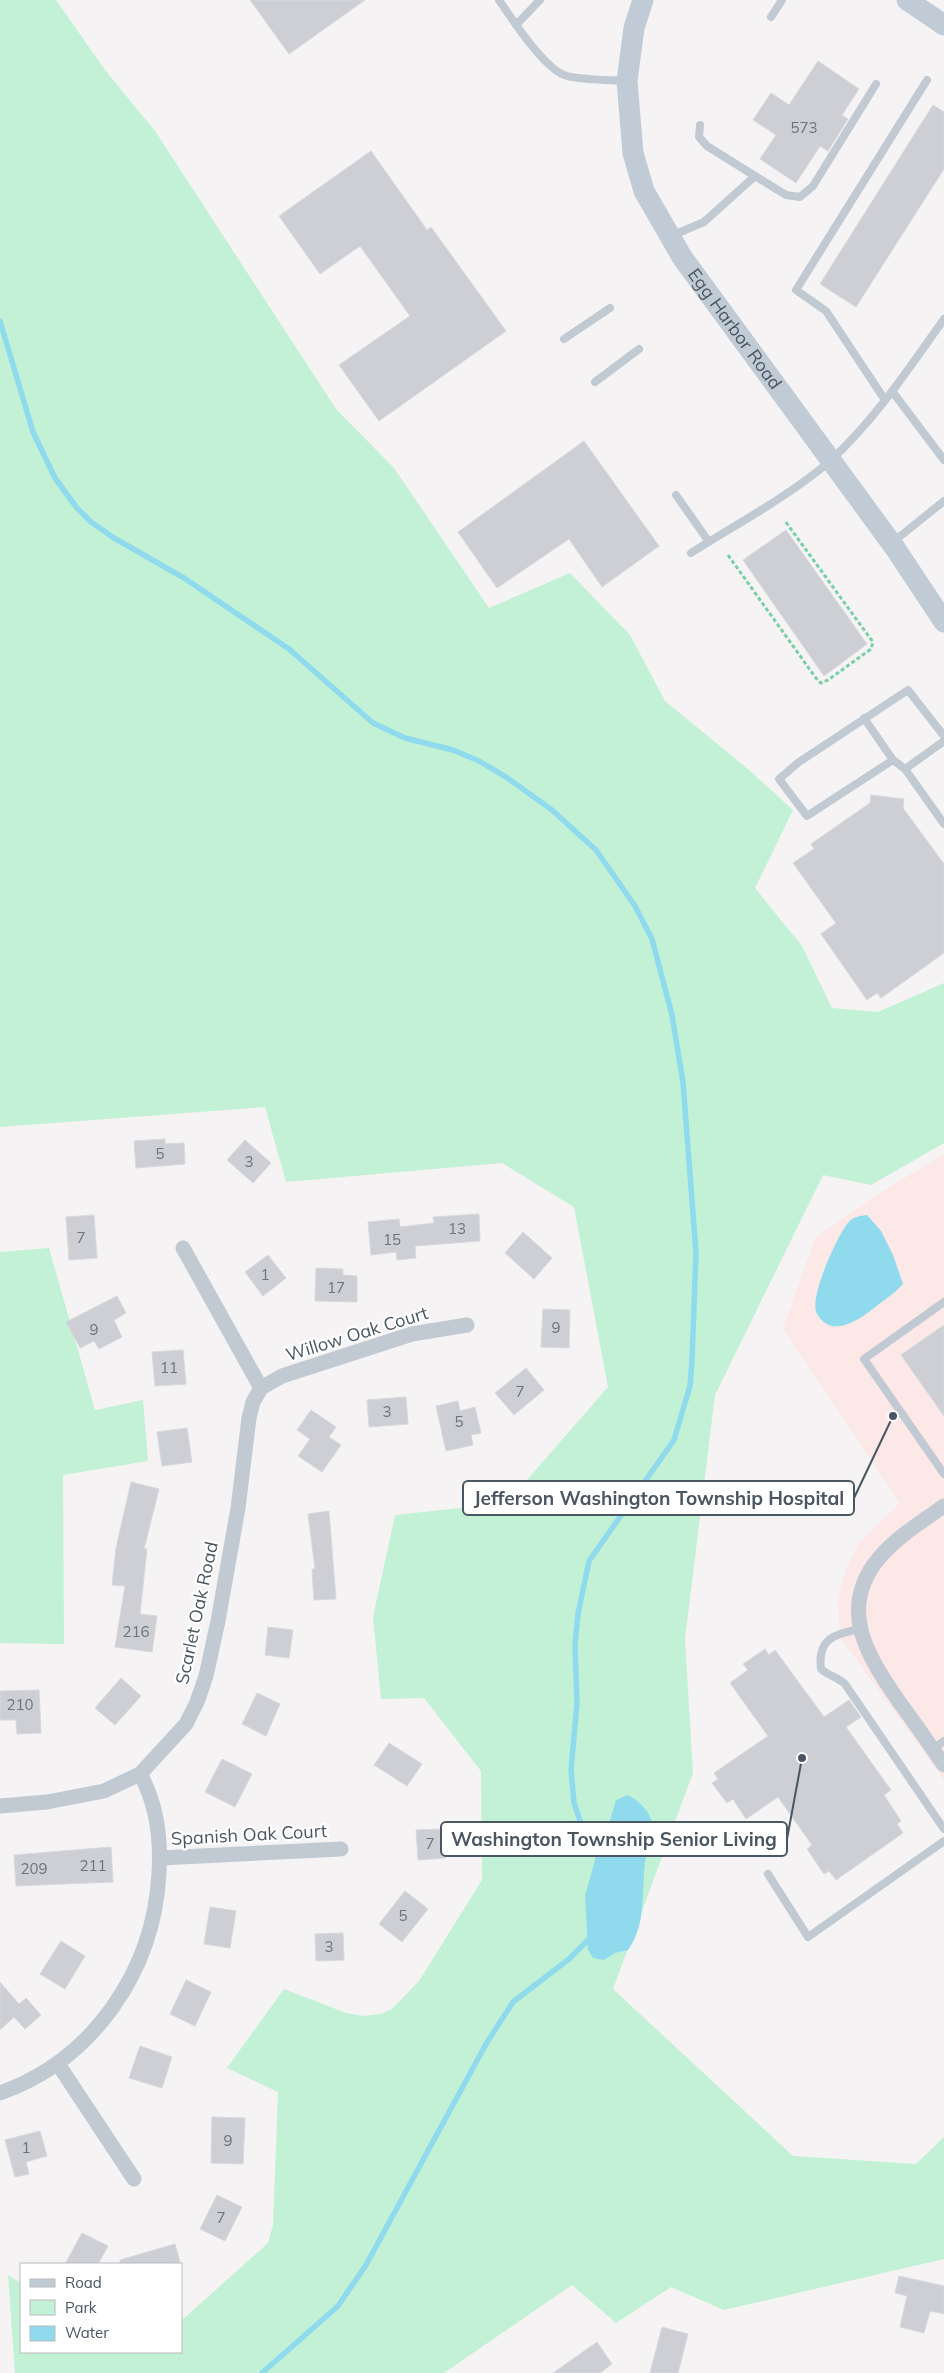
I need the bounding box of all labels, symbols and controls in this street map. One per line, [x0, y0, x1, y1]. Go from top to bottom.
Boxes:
house number: 573 [790, 118, 818, 137]
street label: Egg Harbor Road [683, 264, 787, 394]
house number: 5 [155, 1144, 165, 1163]
house number: 3 [244, 1152, 254, 1171]
house number: 13 [448, 1219, 466, 1238]
house number: 7 [76, 1228, 86, 1247]
house number: 15 [383, 1230, 401, 1249]
house number: 1 [260, 1265, 270, 1284]
house number: 17 [327, 1278, 345, 1297]
street label: Willow Oak Court [283, 1301, 431, 1366]
house number: 9 [551, 1318, 561, 1337]
house number: 9 [89, 1320, 99, 1339]
house number: 11 [160, 1358, 178, 1377]
house number: 7 [515, 1382, 525, 1401]
house number: 3 [382, 1402, 392, 1421]
house number: 5 [454, 1412, 464, 1431]
callout: Jefferson Washington Township Hospital [463, 1481, 854, 1515]
text: Jefferson Washington Township Hospital [474, 1486, 844, 1510]
street label: Scarlet Oak Road [170, 1539, 223, 1686]
house number: 216 [122, 1622, 150, 1641]
house number: 210 [6, 1695, 34, 1714]
street label: Spanish Oak Court [170, 1819, 328, 1850]
callout: Washington Township Senior Living [441, 1822, 787, 1856]
text: Washington Township Senior Living [451, 1827, 777, 1851]
house number: 7 [425, 1834, 435, 1853]
house number: 211 [79, 1856, 107, 1875]
house number: 209 [20, 1859, 48, 1878]
house number: 5 [398, 1906, 408, 1925]
house number: 3 [324, 1937, 334, 1956]
house number: 9 [223, 2131, 233, 2150]
house number: 1 [21, 2138, 31, 2157]
house number: 7 [216, 2208, 226, 2227]
legend [20, 2263, 182, 2353]
text: Road [65, 2273, 102, 2292]
text: Park [65, 2298, 97, 2317]
text: Water [65, 2323, 109, 2342]

